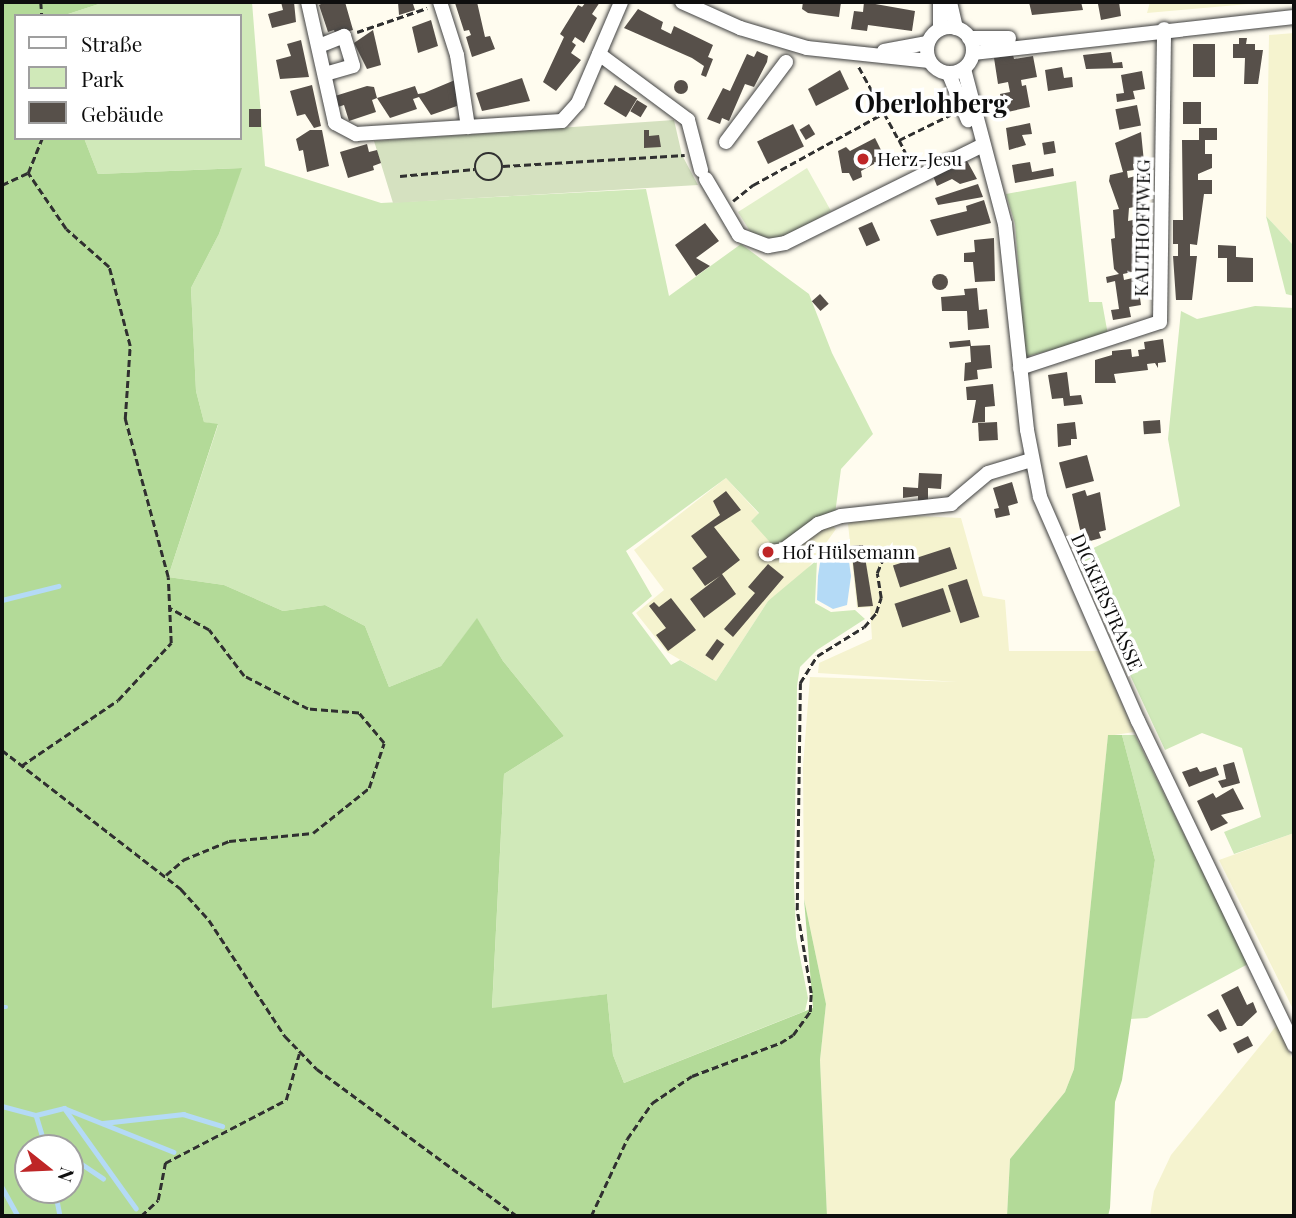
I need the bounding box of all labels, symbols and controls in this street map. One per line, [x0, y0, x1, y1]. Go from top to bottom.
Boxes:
legend [14, 14, 242, 140]
text: Straße [81, 29, 142, 57]
text: Park [81, 64, 124, 92]
district label: Oberlohberg [854, 87, 1008, 119]
text: Gebäude [81, 99, 164, 127]
place label: Herz-Jesu [877, 148, 962, 170]
marker: Herz-Jesu [855, 151, 871, 167]
street label: KALTHOFFWEG [1129, 159, 1155, 297]
street label: DICKERSTRASSE [1067, 530, 1147, 674]
place label: Hof Hülsemann [782, 541, 915, 563]
marker: Hof Hülsemann [760, 544, 776, 560]
north arrow [14, 1134, 84, 1204]
text: N [53, 1164, 82, 1185]

